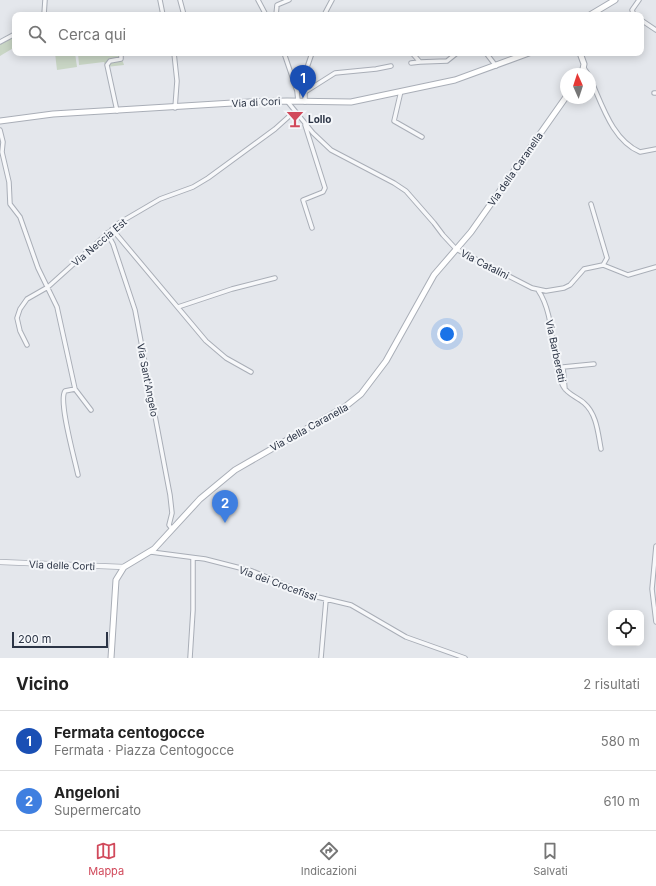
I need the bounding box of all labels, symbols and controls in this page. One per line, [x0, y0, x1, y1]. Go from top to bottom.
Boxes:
search box [12, 12, 644, 56]
icon: search [26, 23, 48, 45]
text: Cerca qui [58, 25, 126, 44]
pin: 1 [290, 65, 316, 98]
north arrow [560, 68, 596, 104]
street label: Via di Cori [231, 95, 281, 109]
bar icon: Lollo [285, 109, 305, 129]
place label: Lollo [308, 113, 331, 125]
street label: Via della Caranella [485, 130, 545, 208]
street label: Via Neccia Est [69, 215, 129, 268]
street label: Via Catalini [459, 247, 511, 281]
street label: Via Barberetti [543, 318, 569, 384]
your location [437, 324, 457, 344]
street label: Via Sant'Angelo [135, 342, 161, 418]
street label: Via della Caranella [268, 401, 350, 453]
pin: 2 [212, 490, 238, 523]
street label: Via delle Corti [29, 558, 95, 572]
street label: Via dei Crocefissi [237, 563, 319, 603]
map controls [608, 610, 644, 646]
button: locate [608, 610, 644, 646]
scale bar [12, 630, 108, 649]
text: 200 m [18, 632, 51, 646]
text: Vicino [16, 674, 69, 694]
text: 2 risultati [583, 676, 640, 692]
text: Fermata centogocce [54, 723, 205, 742]
text: 1 [26, 733, 32, 749]
text: 580 m [601, 733, 640, 749]
text: Fermata · Piazza Centogocce [54, 742, 234, 758]
text: Angeloni [54, 783, 120, 802]
text: 2 [25, 793, 33, 809]
text: 610 m [603, 793, 640, 809]
text: Supermercato [54, 802, 141, 818]
tab: Mappa [88, 840, 124, 878]
tab: Indicazioni [301, 840, 357, 878]
tab: Salvati [533, 840, 568, 878]

